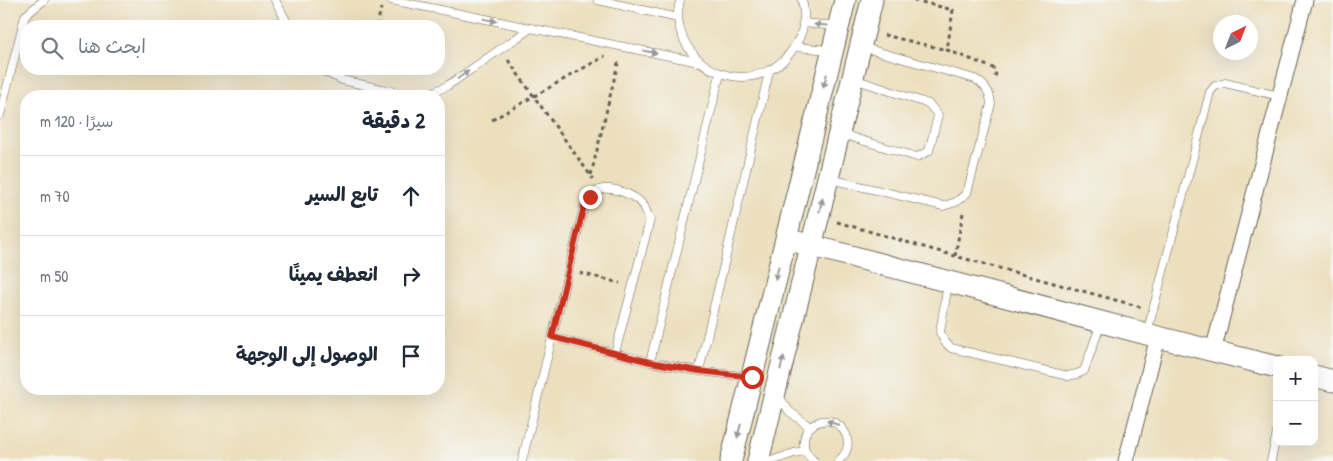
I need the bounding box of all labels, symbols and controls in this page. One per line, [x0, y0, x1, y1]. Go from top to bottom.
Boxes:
north arrow [1213, 15, 1258, 60]
one-way arrow [483, 16, 498, 24]
search box [20, 20, 445, 75]
one-way arrow [813, 20, 829, 28]
text: ابحث هنا [78, 33, 146, 59]
icon: search [38, 34, 66, 62]
one-way arrow [642, 48, 657, 56]
one-way arrow [456, 70, 470, 80]
one-way arrow [821, 74, 829, 89]
text: 2 دقيقة [362, 106, 425, 135]
text: سيرًا · 120 m [40, 110, 113, 132]
text: تابع السير [306, 181, 378, 207]
icon: ahead [397, 182, 425, 210]
text: 70 m [40, 185, 70, 207]
route end [579, 186, 602, 209]
one-way arrow [818, 198, 826, 213]
text: انعطف يمينًا [289, 261, 378, 287]
icon: right [397, 262, 425, 290]
text: 50 m [40, 265, 69, 287]
one-way arrow [773, 266, 781, 281]
text: الوصول إلى الوجهة [236, 341, 378, 367]
icon: arrive [397, 342, 425, 370]
one-way arrow [778, 355, 786, 370]
map controls [1273, 356, 1318, 446]
button: + [1273, 356, 1318, 401]
route start [741, 366, 764, 389]
button: − [1273, 401, 1318, 446]
one-way arrow [826, 419, 841, 428]
one-way arrow [735, 423, 743, 438]

